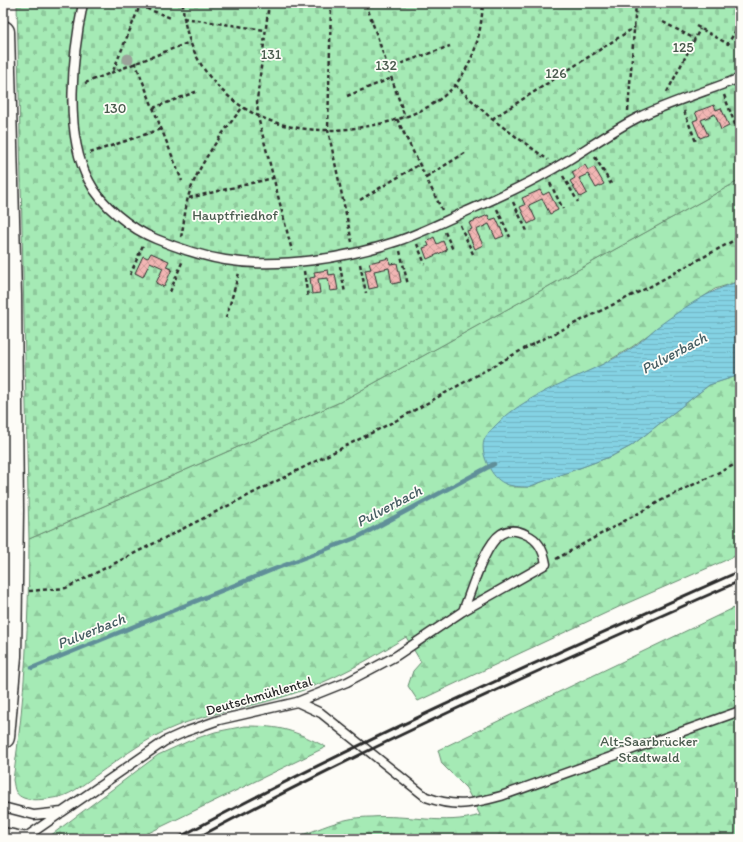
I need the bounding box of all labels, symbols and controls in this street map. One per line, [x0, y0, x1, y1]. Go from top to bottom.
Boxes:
park label: 125 [672, 39, 694, 56]
park label: 131 [261, 46, 282, 63]
park label: 132 [375, 57, 397, 74]
park label: 126 [545, 65, 567, 82]
park label: 130 [104, 100, 126, 117]
park label: Hauptfriedhof [192, 207, 279, 224]
water label: Pulverbach [638, 328, 710, 378]
water label: Pulverbach [353, 481, 425, 531]
water label: Pulverbach [54, 609, 128, 653]
street label: Deutschmühlental [204, 673, 314, 719]
park label: Alt-Saarbrücker Stadtwald [600, 733, 698, 766]

